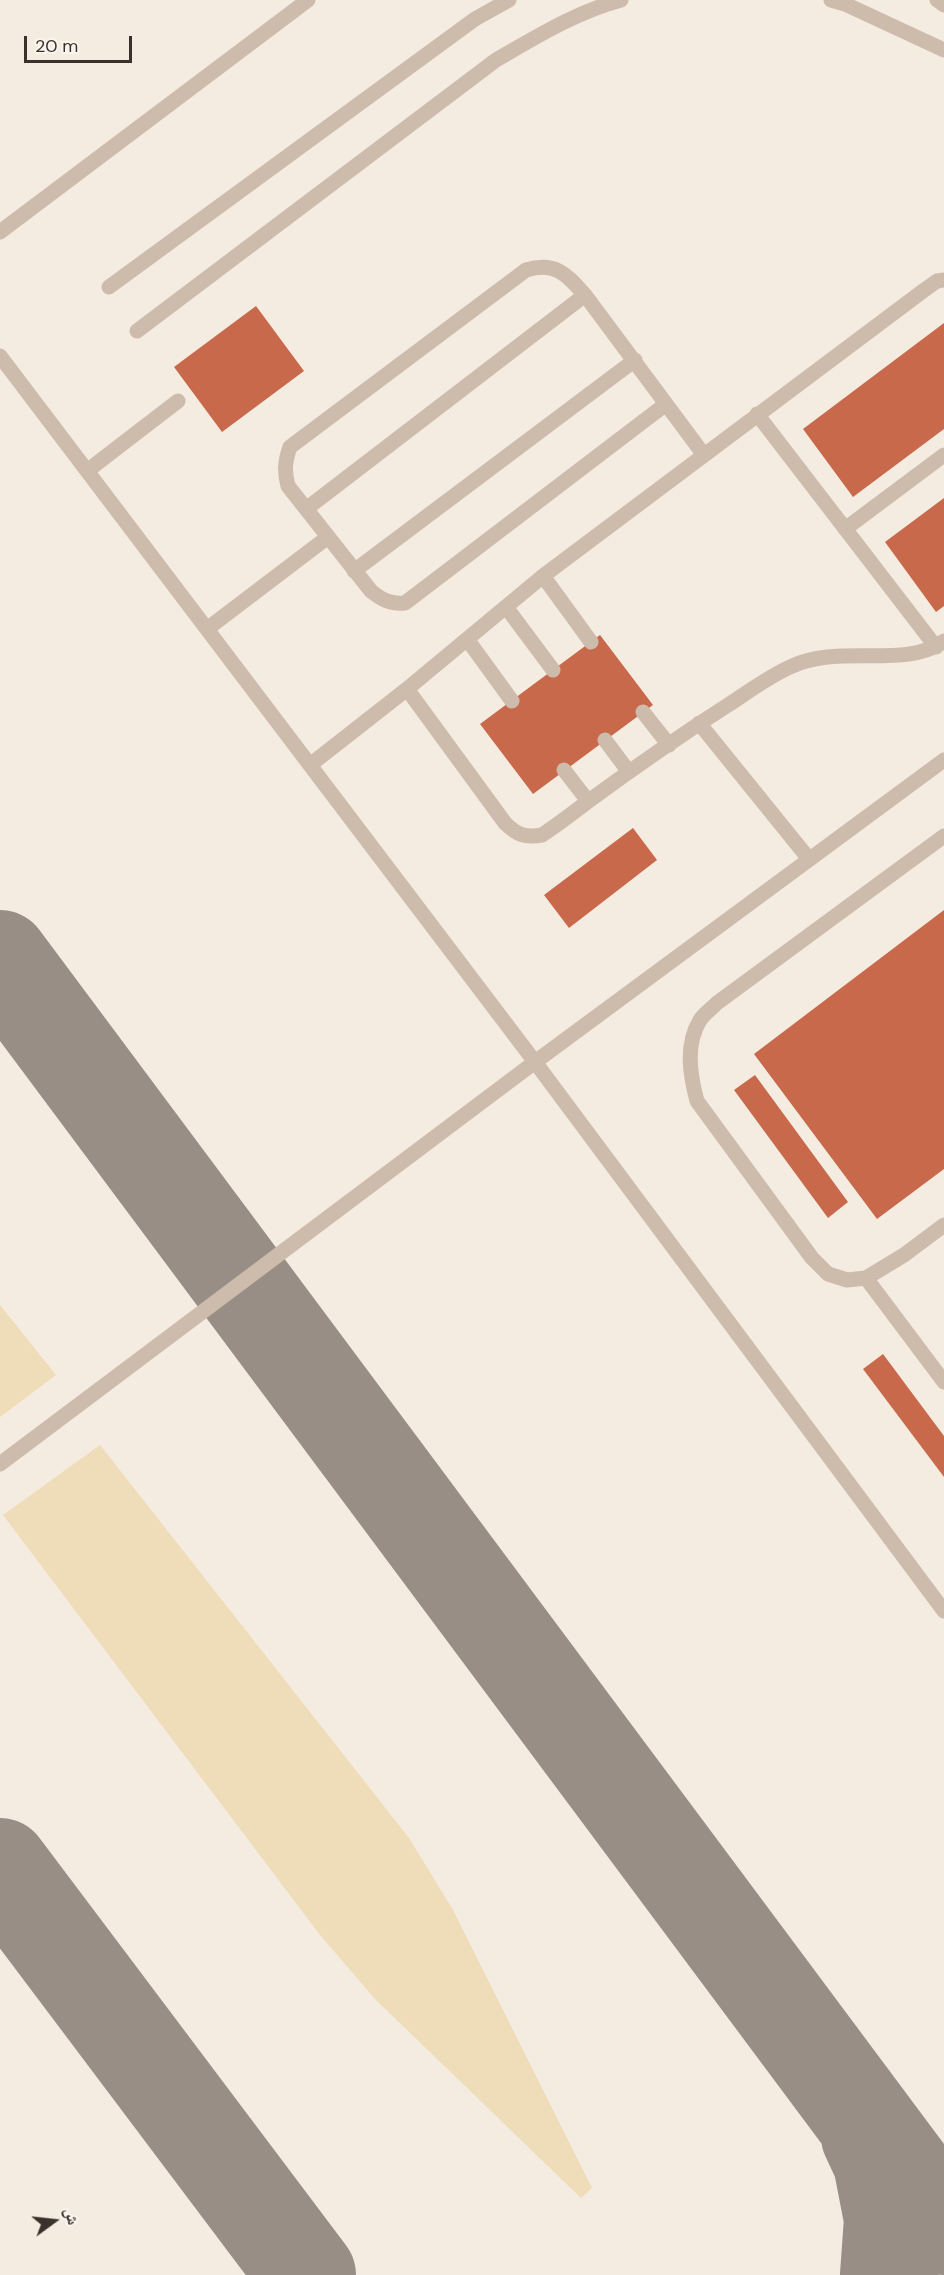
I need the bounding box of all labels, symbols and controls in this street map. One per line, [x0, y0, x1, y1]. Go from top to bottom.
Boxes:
scale bar [27, 24, 135, 62]
text: 20 m [35, 34, 78, 58]
north arrow [24, 2191, 84, 2251]
text: ش [60, 2205, 84, 2227]

